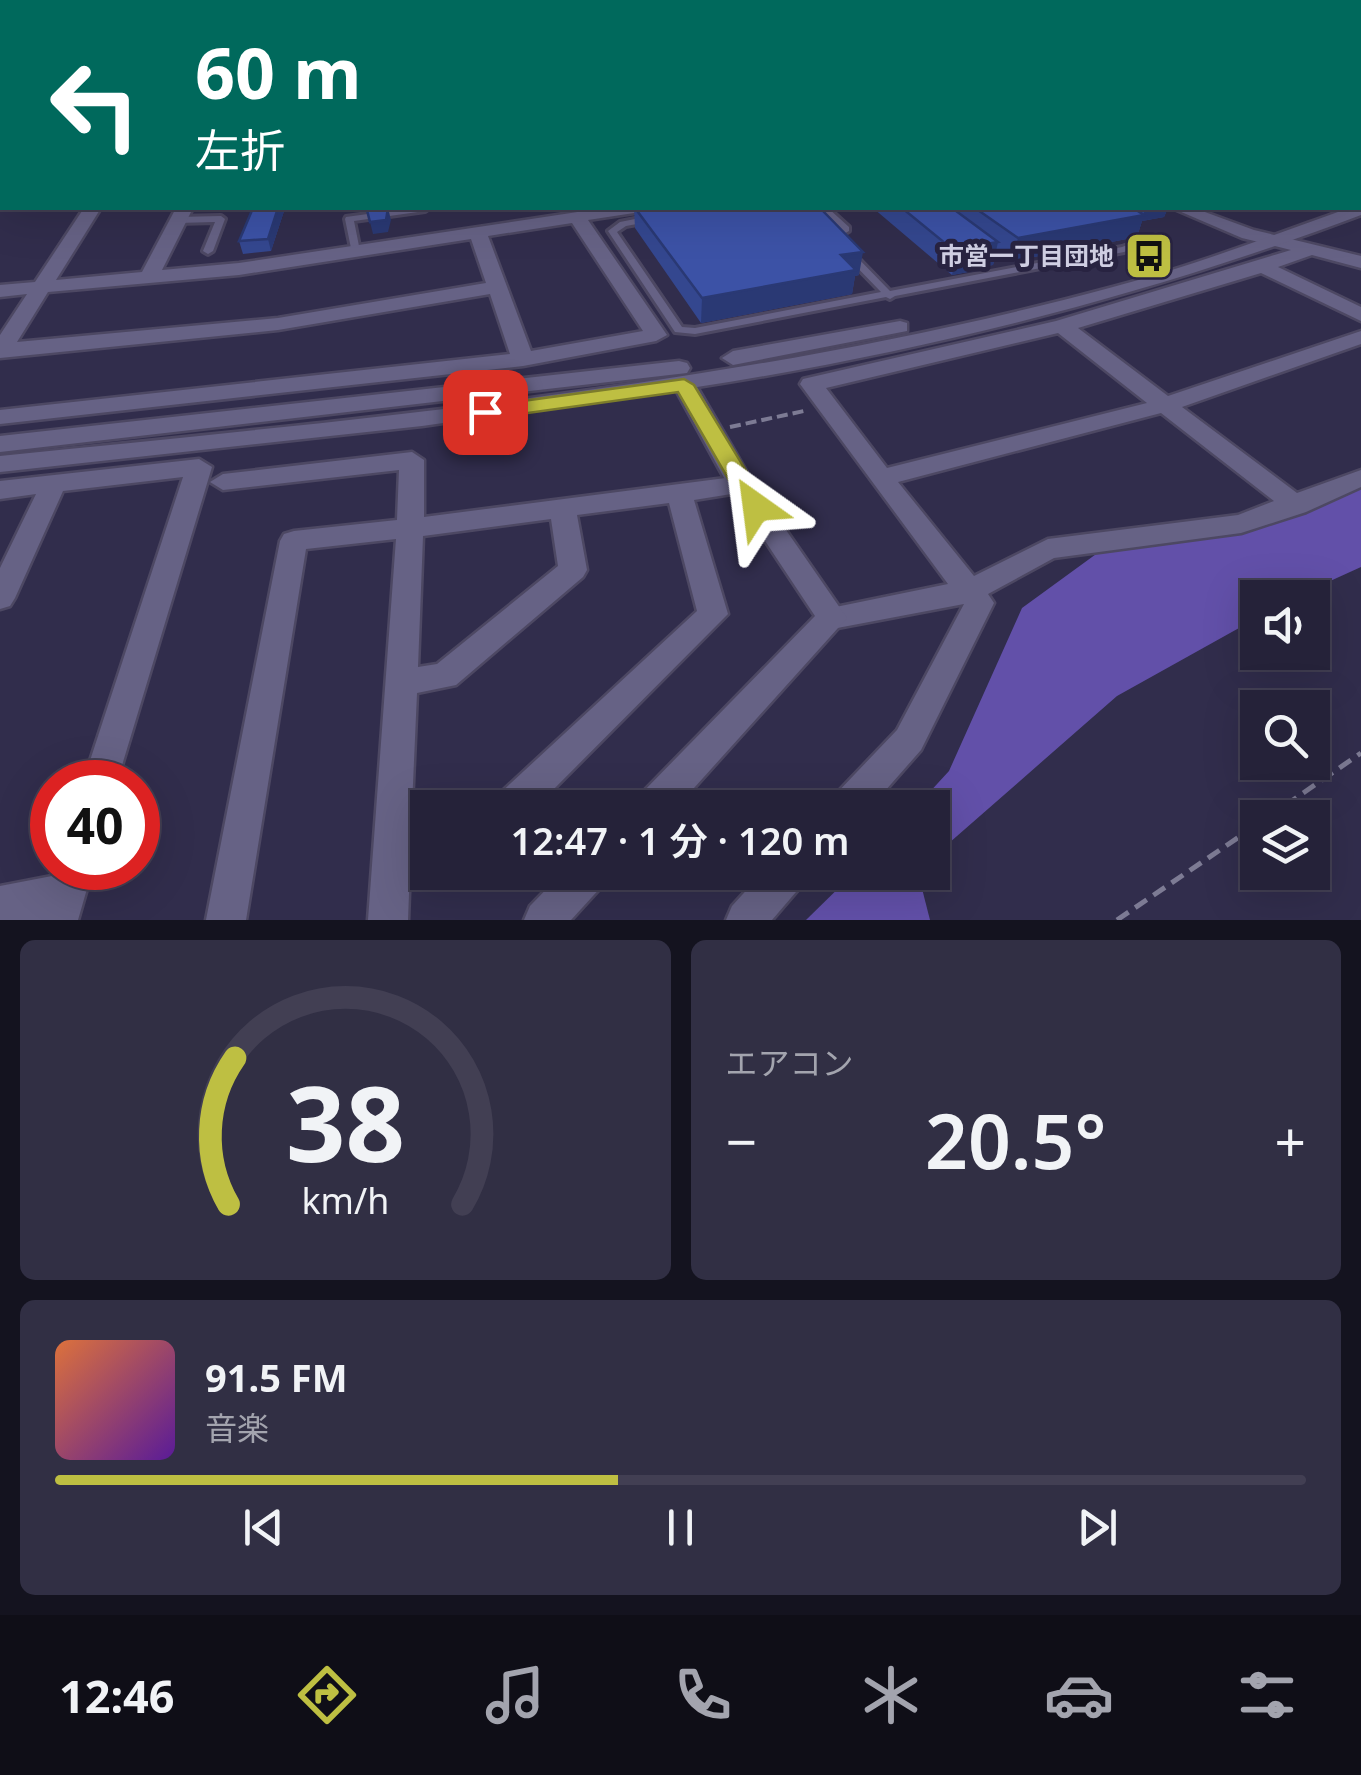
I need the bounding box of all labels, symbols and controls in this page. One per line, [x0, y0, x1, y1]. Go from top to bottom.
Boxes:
text: 60 m [195, 24, 362, 120]
icon: left [30, 40, 160, 170]
text: 左折 [195, 119, 285, 180]
bus stop icon: 市営一丁目団地 [1123, 230, 1175, 282]
place label: 市営一丁目団地 [939, 238, 1114, 272]
pin [443, 370, 528, 455]
icon: arrive [458, 385, 513, 440]
position arrow [704, 455, 808, 559]
map controls [1240, 580, 1330, 890]
button: sound [1240, 580, 1330, 670]
button: search [1240, 690, 1330, 780]
speed limit sign: 40 [30, 760, 160, 890]
button: layers [1240, 800, 1330, 890]
text: 12:47 · 1 分 · 120 m [510, 814, 850, 866]
text: エアコン [726, 1041, 854, 1084]
text: 38 [286, 1051, 405, 1192]
text: 20.5° [925, 1089, 1106, 1191]
text: − [726, 1103, 757, 1178]
text: + [1275, 1103, 1306, 1178]
text: km/h [301, 1176, 389, 1224]
text: 91.5 FM [205, 1351, 347, 1403]
text: 音楽 [205, 1406, 269, 1449]
icon: previous [236, 1500, 291, 1555]
icon: pause [653, 1500, 708, 1555]
icon: next [1070, 1500, 1125, 1555]
icon: directions [292, 1660, 362, 1730]
icon: music [480, 1660, 550, 1730]
icon: phone [668, 1660, 738, 1730]
icon: climate [856, 1660, 926, 1730]
icon: car [1044, 1660, 1114, 1730]
icon: filters [1232, 1660, 1302, 1730]
text: 12:46 [59, 1665, 175, 1726]

